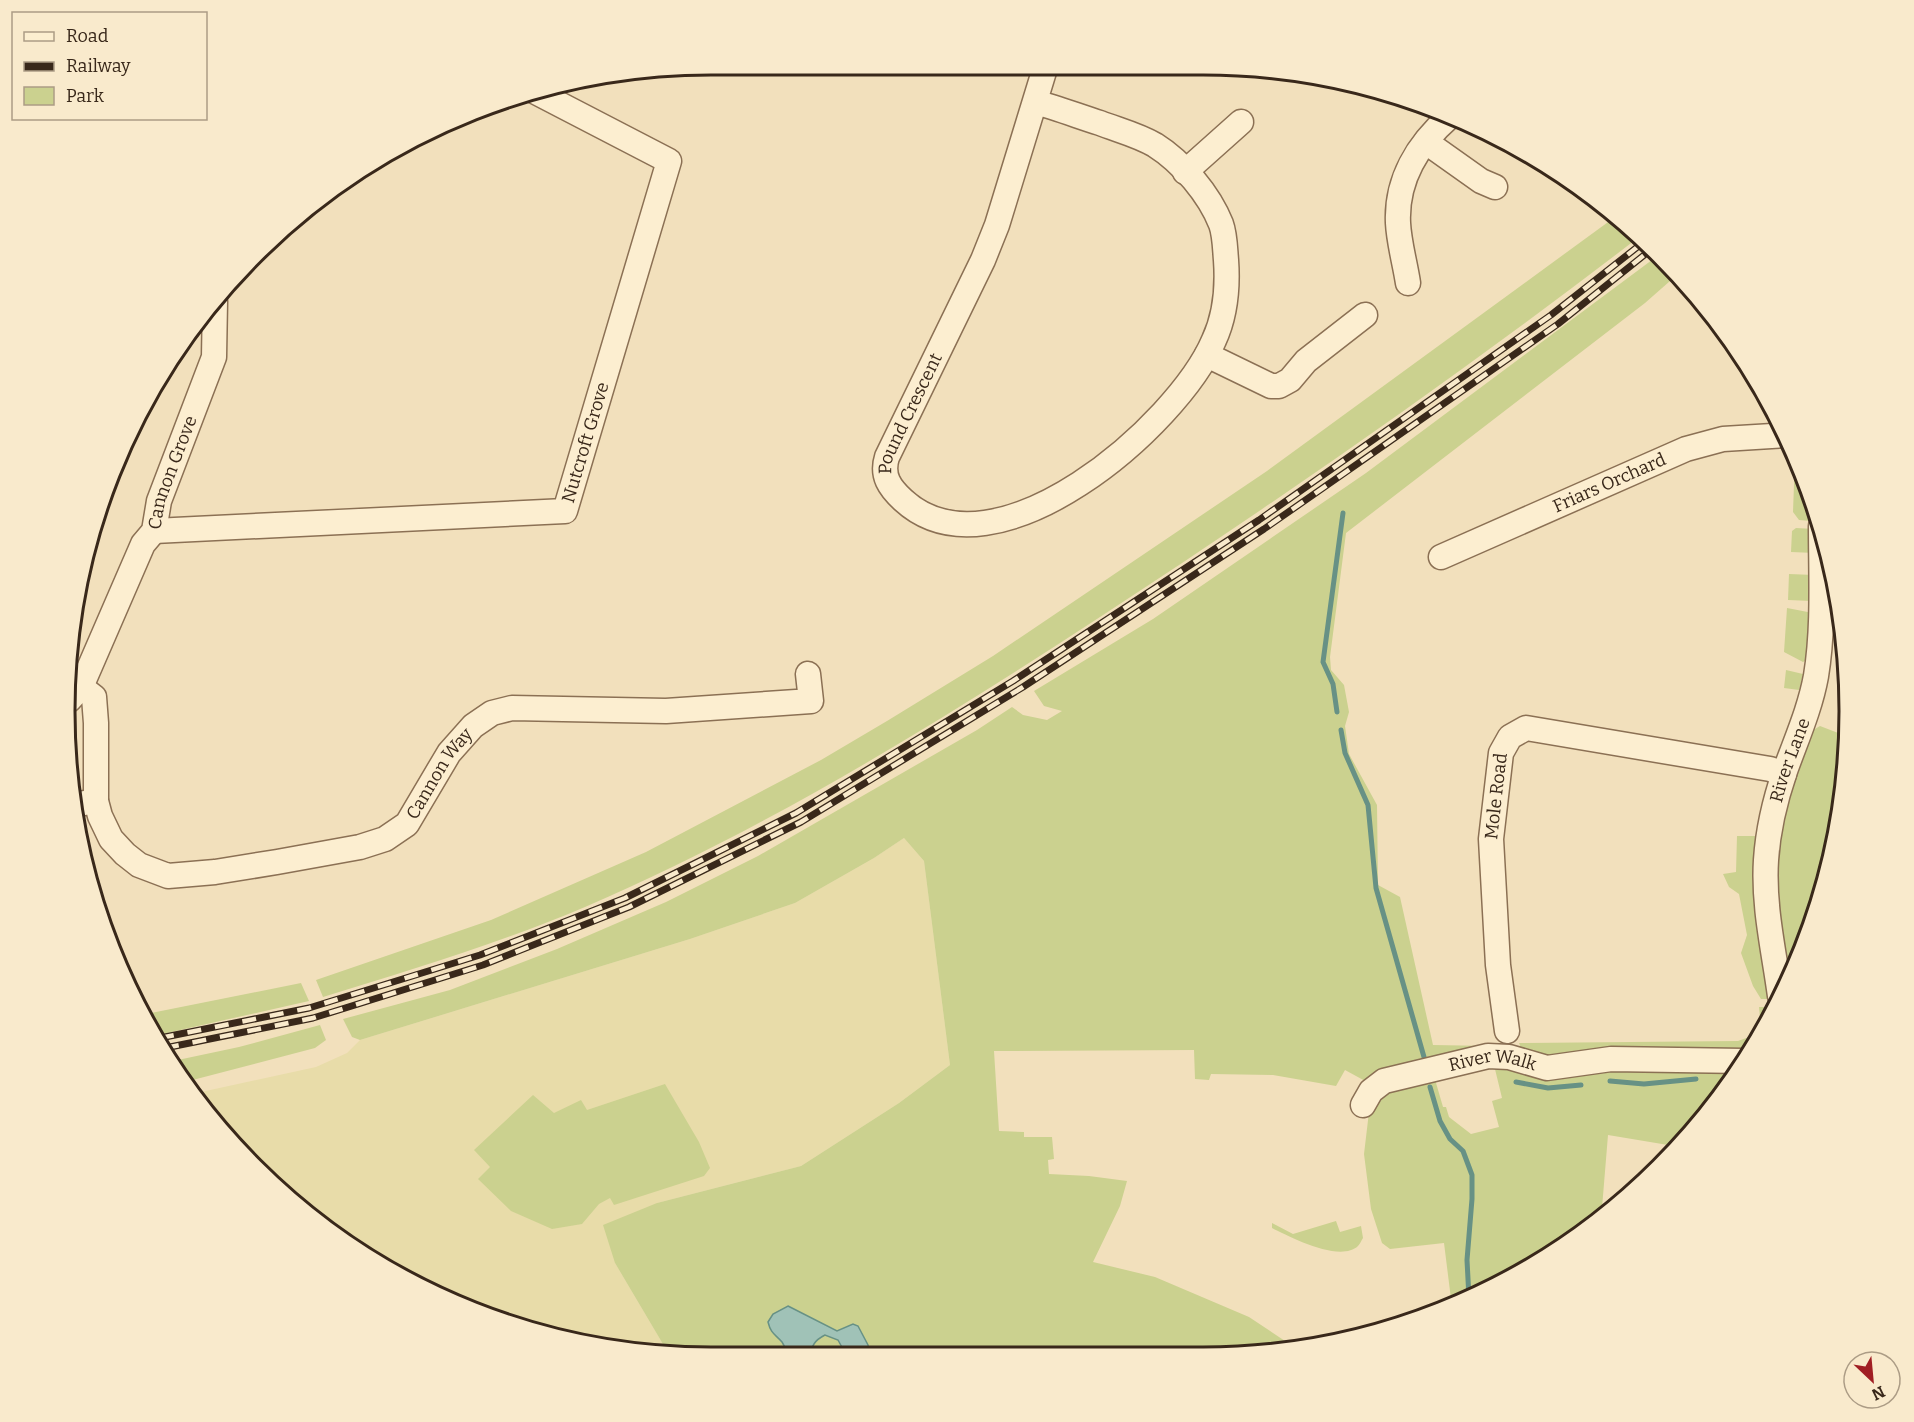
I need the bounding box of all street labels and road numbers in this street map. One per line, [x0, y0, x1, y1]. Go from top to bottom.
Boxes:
street label: Pound Crescent [874, 349, 947, 474]
street label: Nutcroft Grove [557, 379, 614, 506]
street label: Cannon Grove [143, 412, 202, 531]
street label: Friars Orchard [1549, 448, 1670, 517]
street label: River Lane [1765, 715, 1815, 805]
street label: Cannon Way [401, 723, 477, 823]
street label: Mole Road [1480, 751, 1512, 841]
street label: River Walk [1446, 1044, 1540, 1076]

